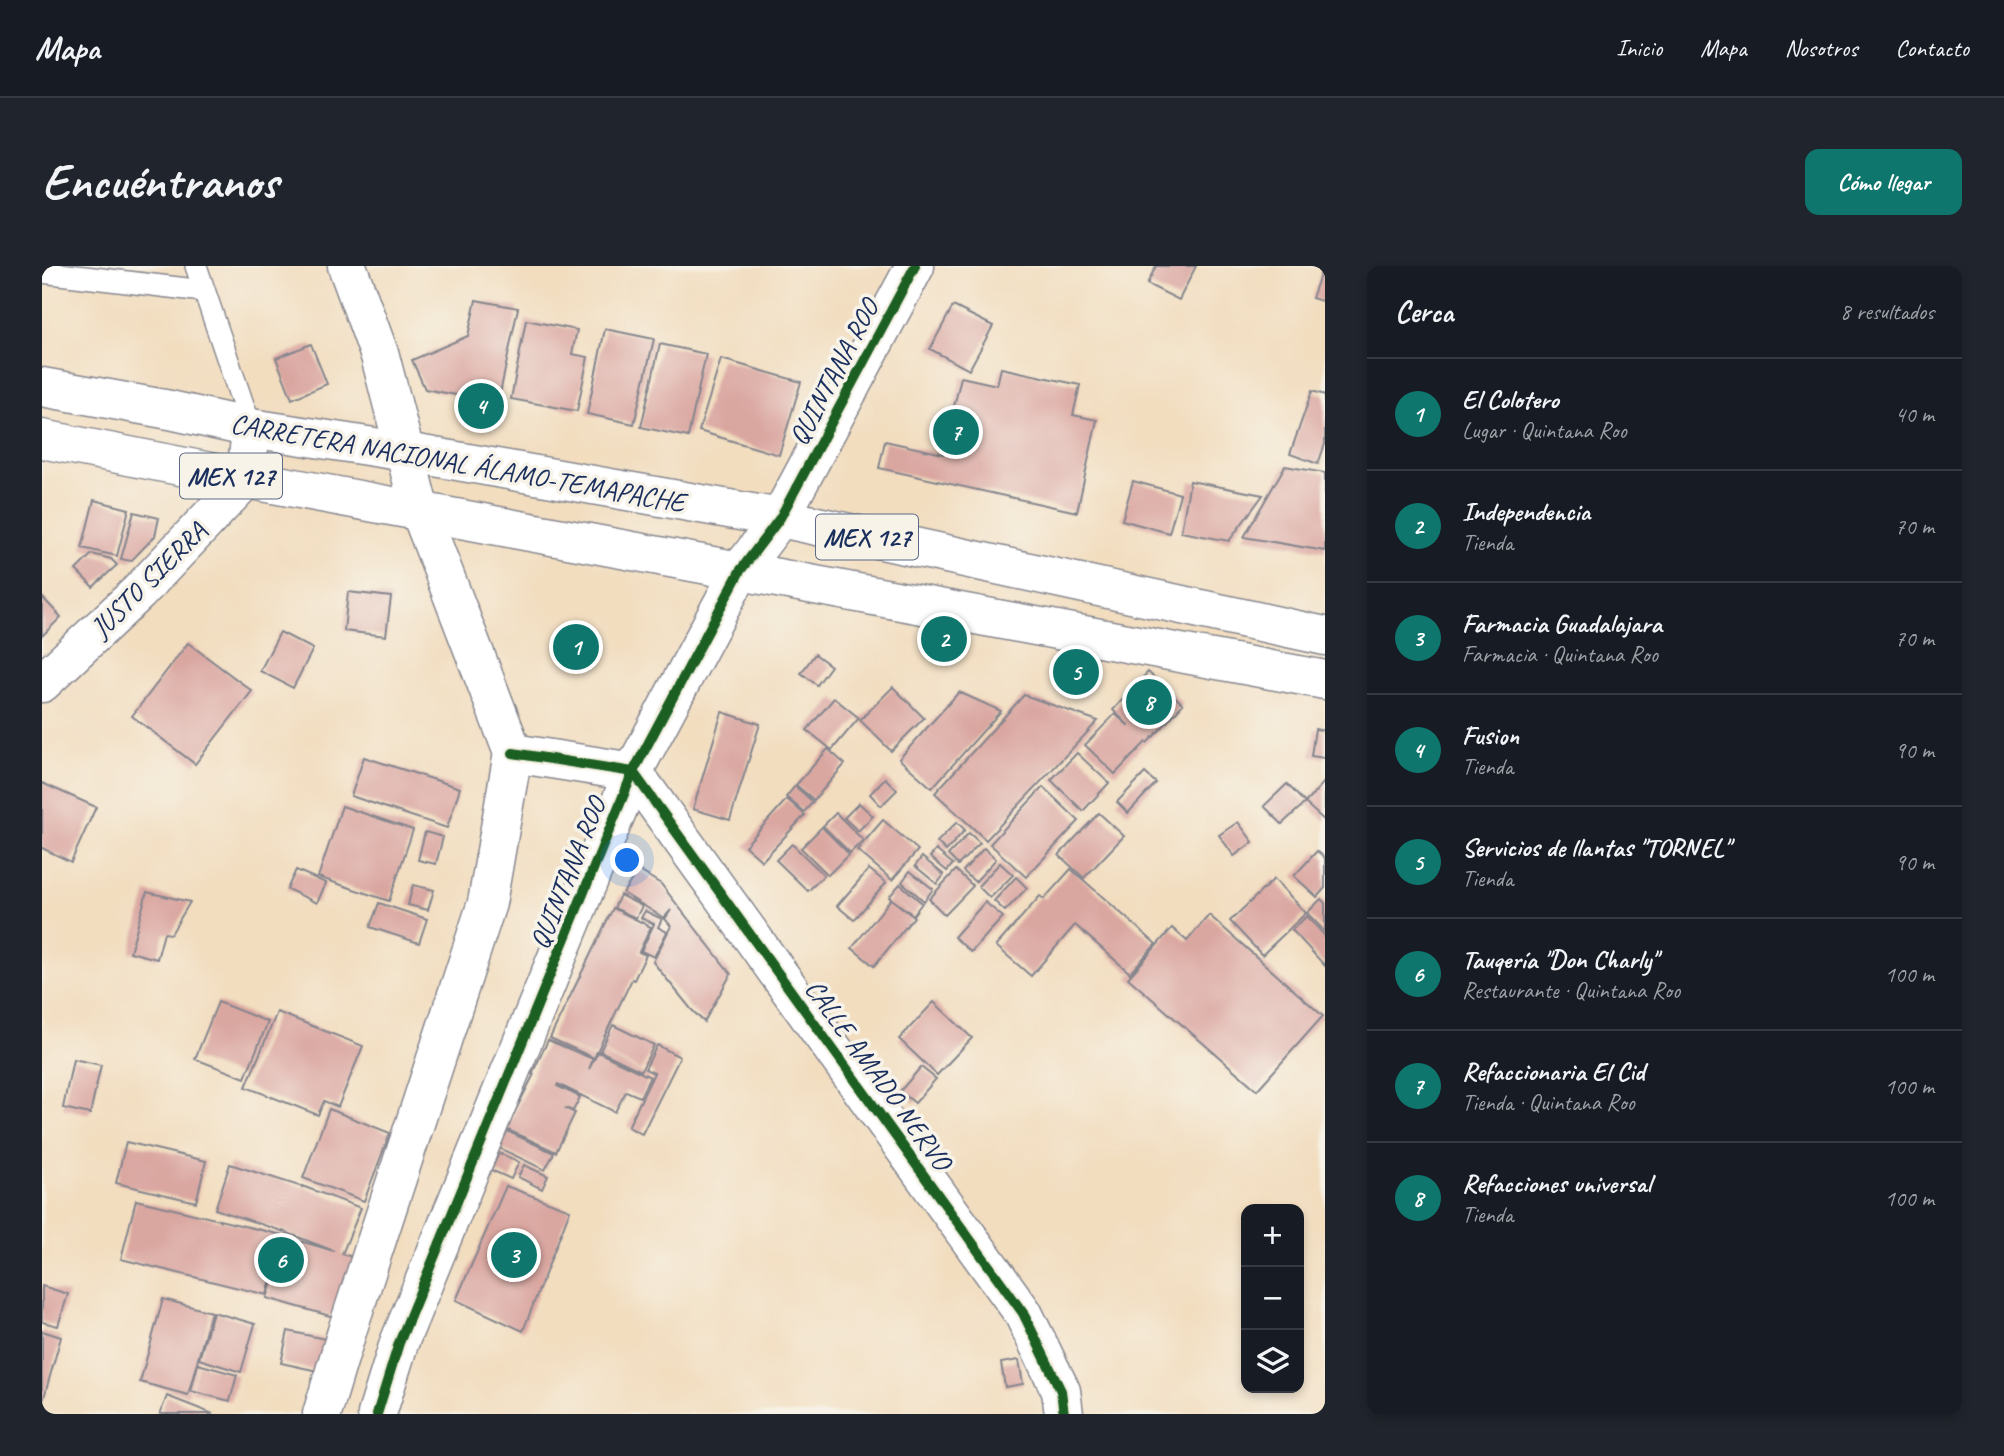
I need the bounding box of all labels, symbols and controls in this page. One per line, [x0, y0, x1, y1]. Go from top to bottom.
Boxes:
text: Mapa [35, 27, 100, 69]
text: Inicio [1616, 33, 1662, 63]
text: Mapa [1700, 33, 1747, 63]
text: Nosotros [1785, 33, 1857, 63]
text: Contacto [1895, 33, 1969, 63]
button: Cómo llegar [1805, 149, 1962, 215]
text: Encuéntranos [42, 151, 278, 213]
street label: QUINTANA ROO [780, 291, 888, 451]
text: Cerca [1395, 293, 1453, 331]
text: 8 resultados [1840, 297, 1934, 326]
pin: 4 [458, 380, 504, 432]
text: El Colotero [1462, 383, 1559, 416]
text: 1 [1413, 400, 1423, 429]
text: 40 m [1895, 400, 1934, 429]
street label: CARRETERA NACIONAL ÁLAMO-TEMAPACHE [228, 405, 691, 520]
pin: 7 [933, 406, 979, 458]
text: Lugar · Quintana Roo [1462, 416, 1627, 445]
road number: MEX 127 [180, 454, 282, 498]
text: Independencia [1462, 495, 1590, 528]
text: 2 [1413, 512, 1423, 541]
text: 70 m [1895, 512, 1934, 541]
street label: JUSTO SIERRA [81, 513, 214, 646]
road number: MEX 127 [816, 514, 918, 560]
text: Tienda [1462, 528, 1513, 557]
text: Farmacia Guadalajara [1462, 607, 1662, 640]
pin: 2 [921, 613, 967, 665]
pin: 1 [553, 621, 599, 673]
text: 3 [1413, 624, 1423, 653]
text: 70 m [1895, 624, 1934, 653]
text: Farmacia · Quintana Roo [1462, 640, 1658, 669]
pin: 5 [1053, 646, 1099, 698]
pin: 8 [1126, 676, 1172, 728]
text: Fusion [1462, 719, 1519, 752]
text: 4 [1413, 736, 1423, 765]
text: 90 m [1895, 736, 1934, 765]
text: Tienda [1462, 752, 1513, 781]
street label: QUINTANA ROO [521, 790, 615, 954]
text: Servicios de llantas "TORNEL" [1462, 831, 1730, 864]
your location [610, 843, 644, 877]
text: 5 [1413, 848, 1423, 877]
text: 90 m [1895, 848, 1934, 877]
text: Tienda [1462, 864, 1513, 893]
text: Tauqería "Don Charly" [1462, 943, 1657, 976]
text: 6 [1413, 960, 1423, 989]
text: 100 m [1885, 960, 1934, 989]
street label: CALLE AMADO NERVO [798, 972, 961, 1179]
text: Restaurante · Quintana Roo [1462, 976, 1680, 1005]
text: Refaccionaria El Cid [1462, 1055, 1645, 1088]
text: 7 [1413, 1072, 1423, 1101]
text: 100 m [1885, 1072, 1934, 1101]
text: Tienda · Quintana Roo [1462, 1088, 1635, 1117]
text: Refacciones universal [1462, 1167, 1651, 1200]
text: 8 [1413, 1184, 1423, 1213]
text: 100 m [1885, 1184, 1934, 1213]
text: Tienda [1462, 1200, 1513, 1229]
map controls [1241, 1204, 1304, 1393]
button: + [1241, 1204, 1304, 1267]
pin: 3 [491, 1229, 537, 1281]
pin: 6 [258, 1234, 304, 1286]
button: − [1241, 1267, 1304, 1330]
button: layers [1241, 1330, 1304, 1393]

